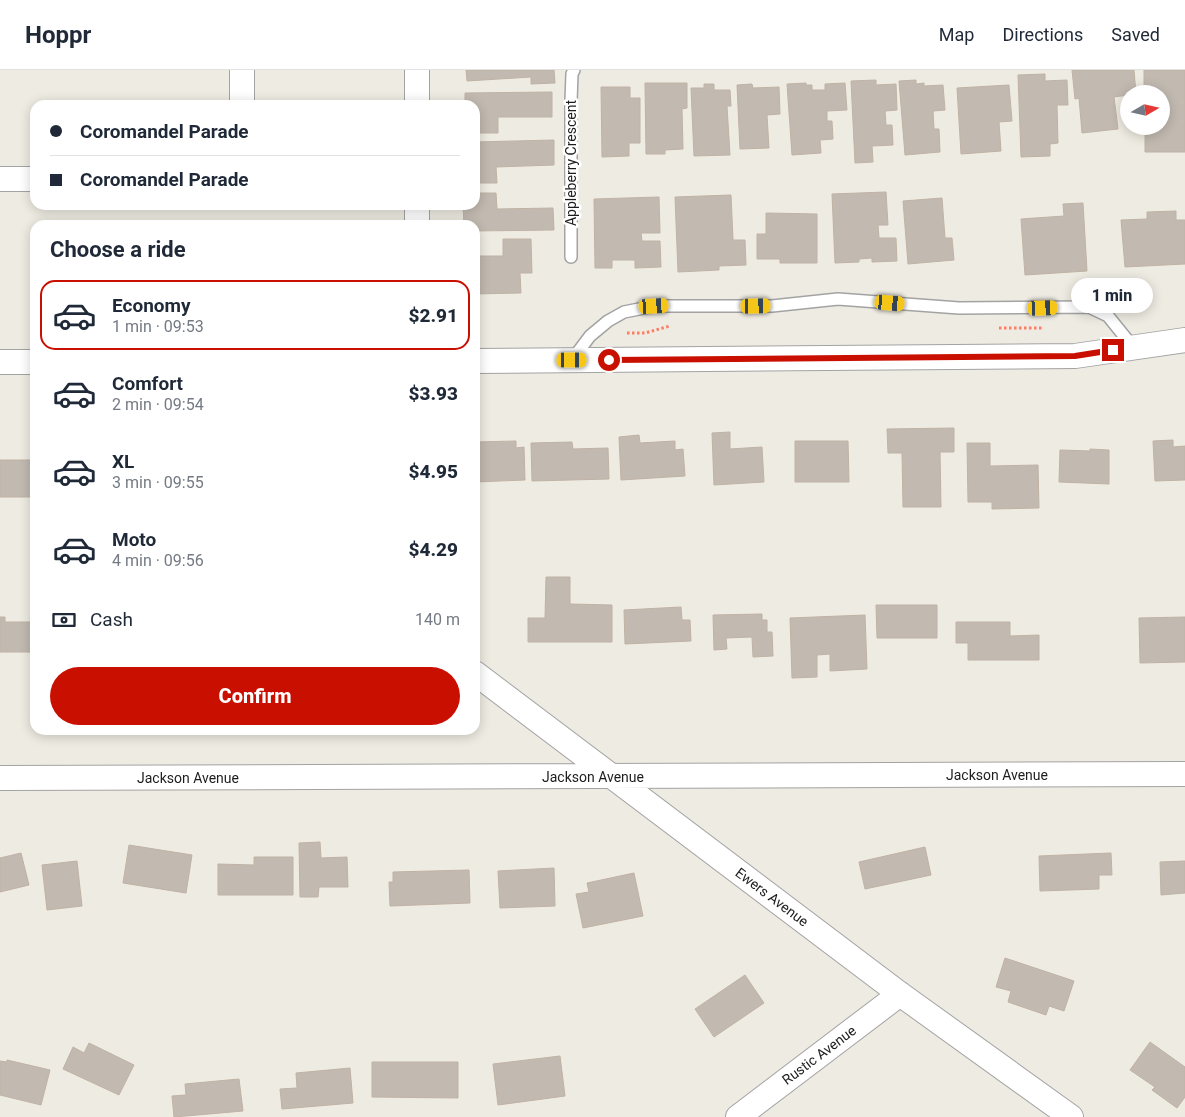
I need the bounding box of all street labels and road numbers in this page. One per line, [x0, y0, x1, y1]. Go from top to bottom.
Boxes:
street label: Appleberry Crescent [563, 100, 579, 226]
street label: Jackson Avenue [946, 767, 1048, 783]
street label: Jackson Avenue [542, 769, 644, 785]
street label: Jackson Avenue [137, 770, 239, 786]
street label: Ewers Avenue [732, 864, 812, 930]
street label: Rustic Avenue [779, 1022, 859, 1088]

